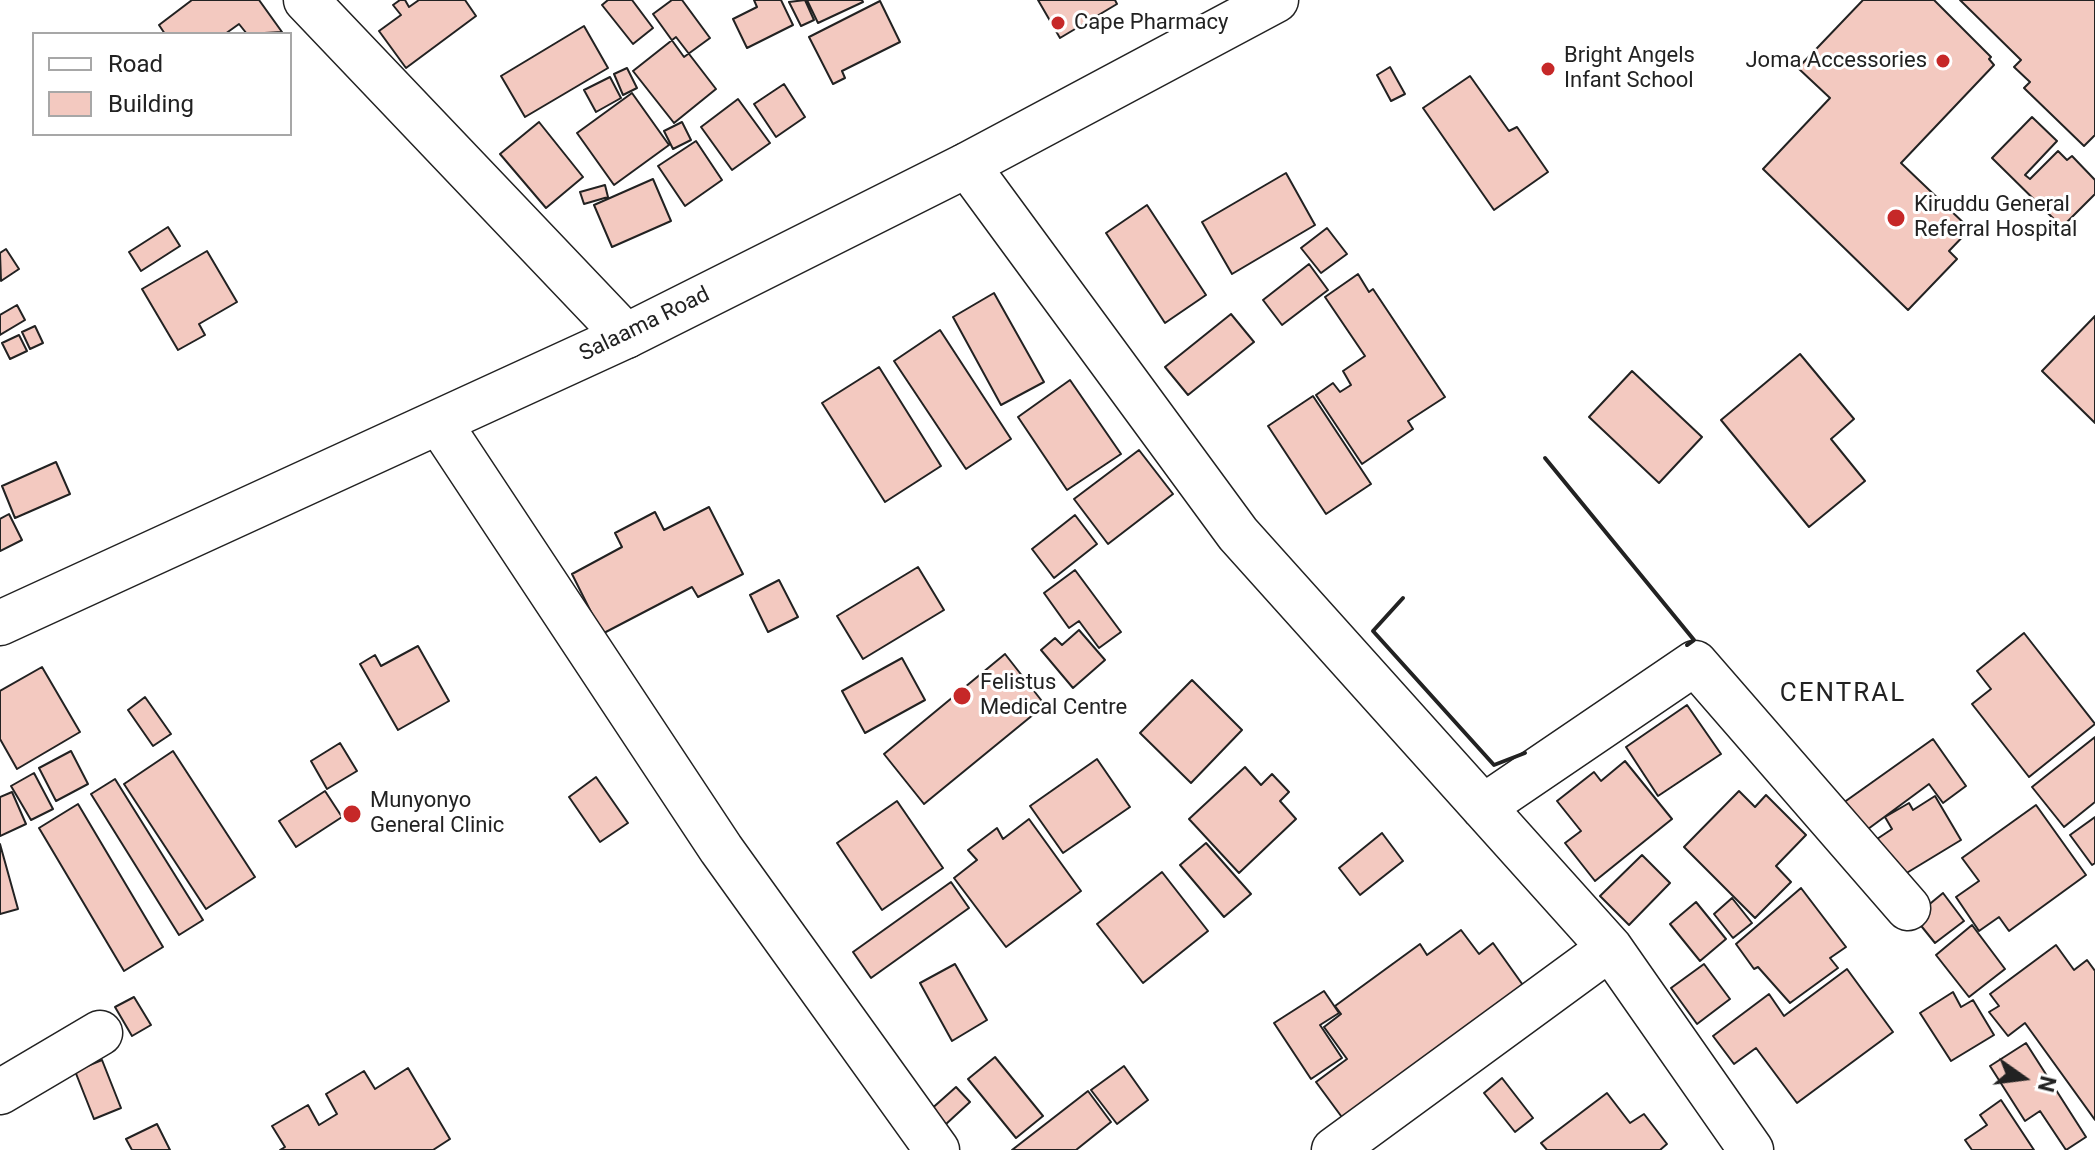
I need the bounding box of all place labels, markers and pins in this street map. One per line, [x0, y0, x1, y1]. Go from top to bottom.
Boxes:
place label: Cape Pharmacy [1074, 10, 1228, 36]
marker: Cape Pharmacy [1049, 14, 1067, 32]
place label: Bright Angels Infant School [1564, 43, 1695, 94]
place label: Joma Accessories [1745, 48, 1927, 74]
marker: Joma Accessories [1934, 52, 1952, 70]
marker: Bright Angels Infant School [1539, 60, 1557, 78]
place label: Kiruddu General Referral Hospital [1914, 192, 2077, 244]
marker: Kiruddu General Referral Hospital [1885, 207, 1907, 229]
place label: Felistus Medical Centre [980, 670, 1127, 722]
marker: Felistus Medical Centre [951, 685, 973, 707]
place label: Munyonyo General Clinic [370, 788, 504, 840]
marker: Munyonyo General Clinic [341, 803, 363, 825]

